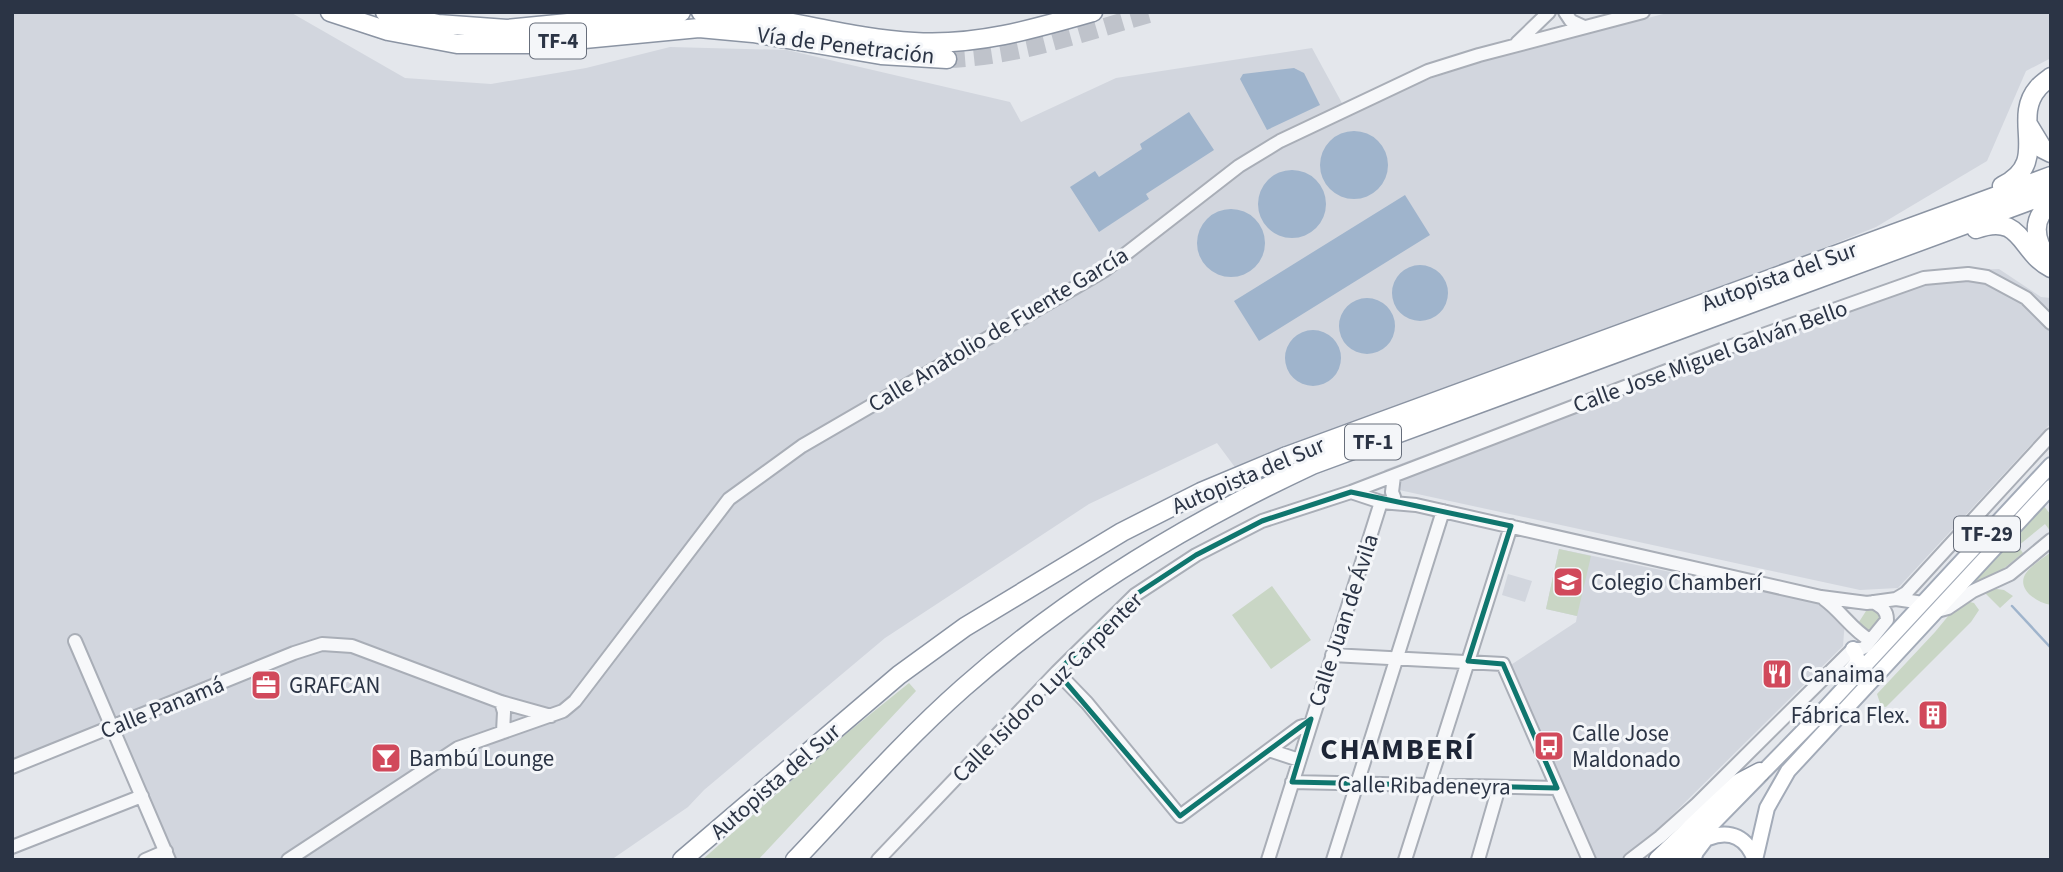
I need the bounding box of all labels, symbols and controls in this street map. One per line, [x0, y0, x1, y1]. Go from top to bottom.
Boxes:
street label: Vía de Penetración [755, 18, 936, 73]
road number: TF-4 [530, 23, 586, 58]
street label: Autopista del Sur [1697, 233, 1862, 320]
street label: Calle Anatolio de Fuente García [862, 238, 1135, 420]
street label: Calle Jose Miguel Galván Bello [1568, 291, 1852, 422]
road number: TF-1 [1345, 424, 1401, 460]
street label: Autopista del Sur [1167, 428, 1331, 523]
road number: TF-29 [1954, 516, 2020, 552]
street label: Calle Juan de Ávila [1300, 530, 1387, 711]
school or university icon: Colegio Chamberí [1551, 565, 1585, 599]
place label: Colegio Chamberí [1591, 566, 1763, 599]
street label: Calle Isidoro Luz Carpenter [944, 584, 1151, 790]
restaurant icon: Canaima [1760, 657, 1794, 691]
place label: Canaima [1800, 658, 1885, 691]
street label: Calle Panamá [95, 668, 229, 747]
office icon: GRAFCAN [249, 668, 283, 702]
place label: GRAFCAN [289, 669, 380, 702]
building icon: Fábrica Flex. [1916, 698, 1950, 732]
place label: Fábrica Flex. [1791, 699, 1910, 732]
street label: Autopista del Sur [703, 715, 849, 847]
place label: Calle Jose Maldonado [1572, 717, 1681, 776]
district label: CHAMBERÍ [1320, 728, 1476, 771]
bus stop icon: Calle Jose Maldonado [1532, 729, 1566, 763]
bar icon: Bambú Lounge [369, 741, 403, 775]
place label: Bambú Lounge [409, 742, 554, 775]
street label: Calle Ribadeneyra [1337, 767, 1511, 804]

